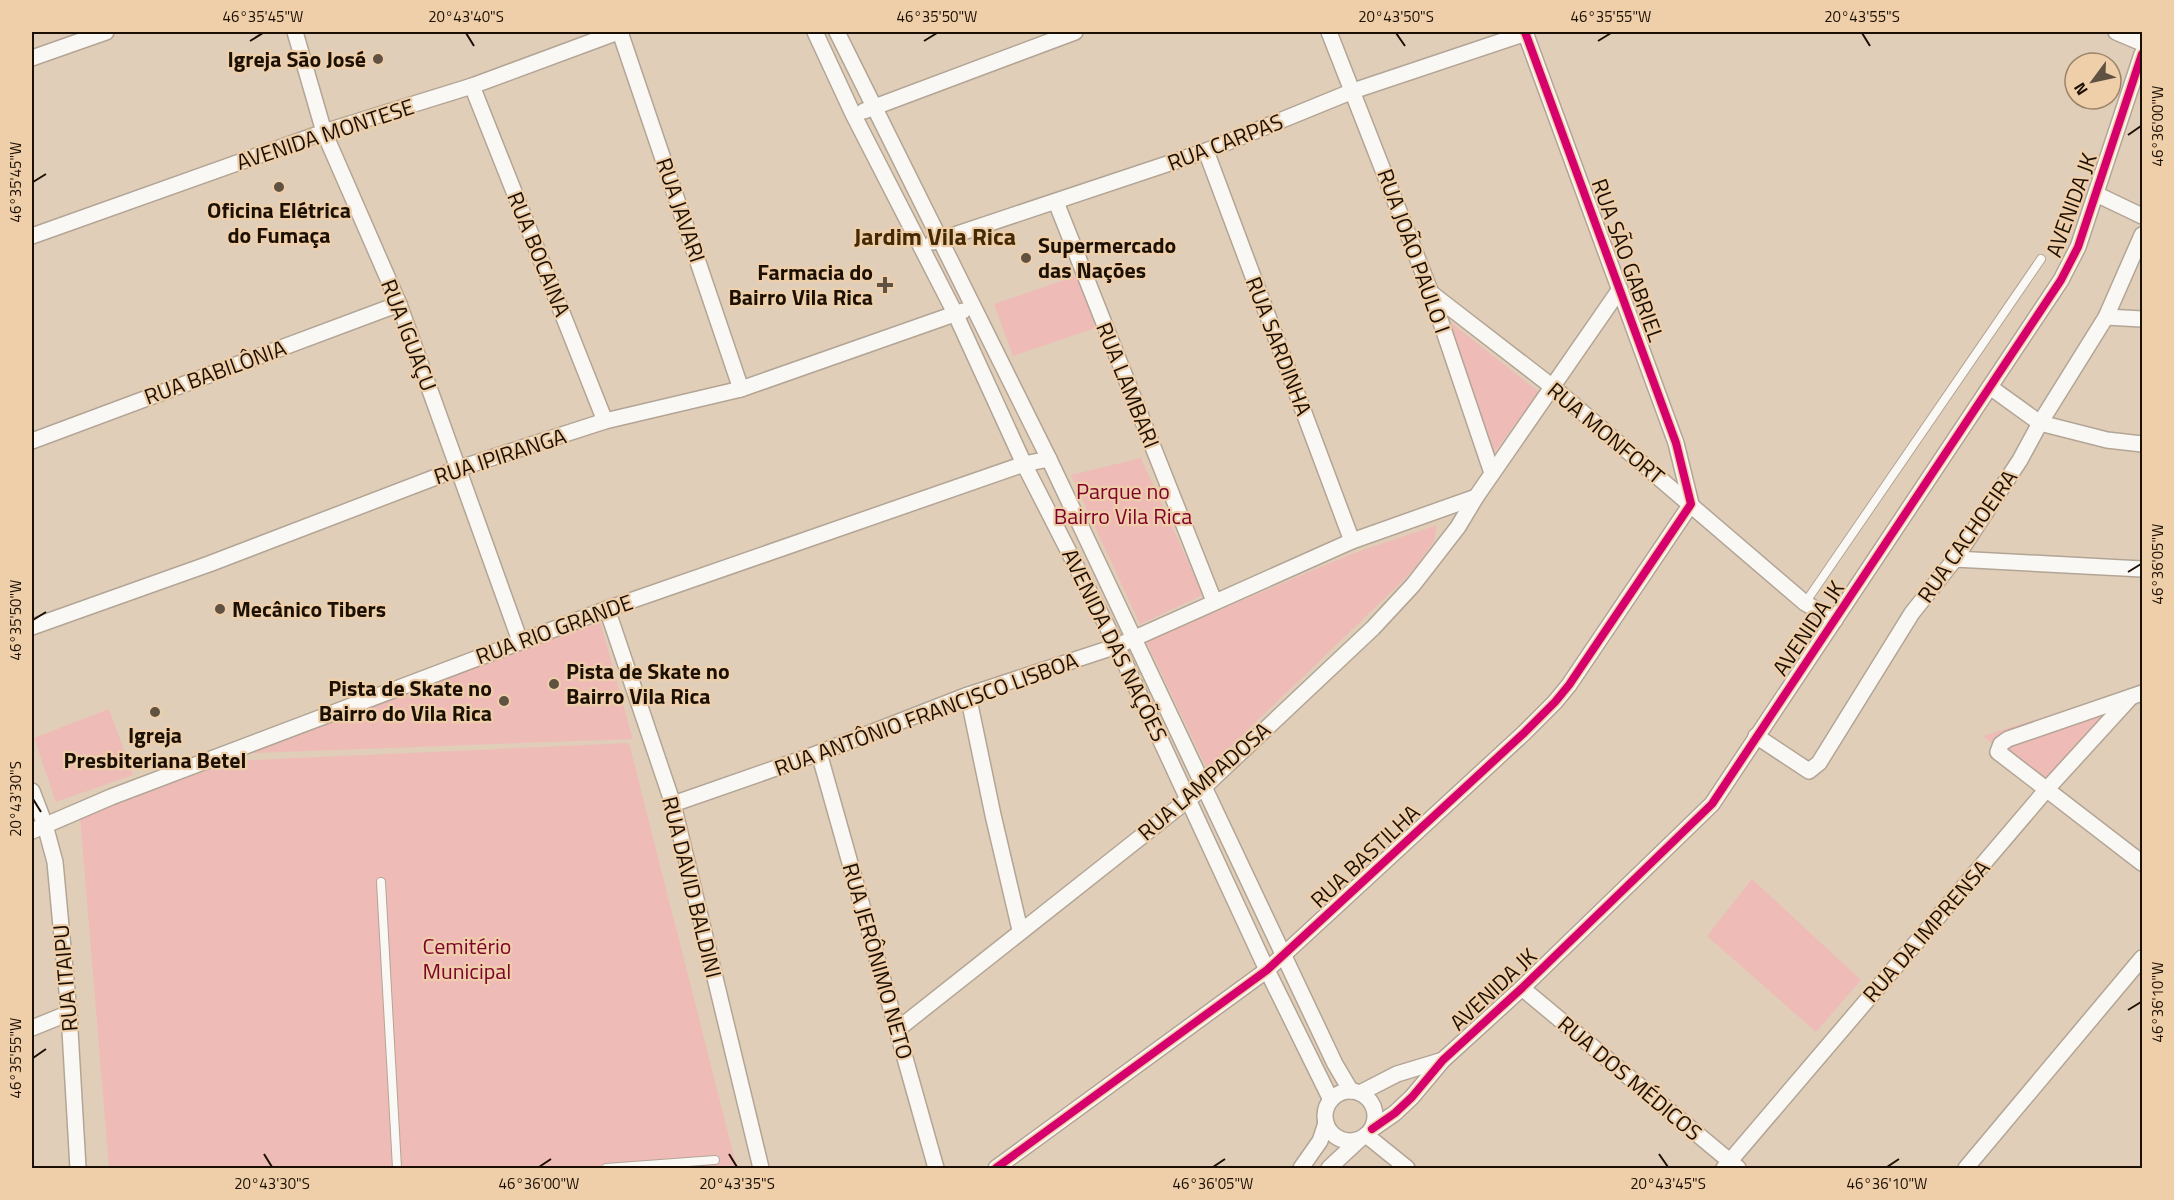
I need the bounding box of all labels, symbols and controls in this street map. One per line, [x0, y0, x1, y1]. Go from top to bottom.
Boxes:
text: 46°35'45"W [223, 5, 303, 28]
text: 20°43'40"S [428, 5, 504, 28]
text: 46°35'50"W [897, 5, 977, 28]
text: 20°43'50"S [1358, 5, 1434, 28]
text: 46°35'55"W [1571, 5, 1651, 28]
text: 20°43'55"S [1824, 5, 1900, 28]
place label: Igreja São José [227, 42, 366, 76]
north arrow [2063, 51, 2123, 111]
marker: Igreja São José [371, 52, 385, 66]
text: N [2067, 78, 2094, 100]
text: 46°36'00"W [2146, 86, 2169, 166]
street label: AVENIDA MONTESE [232, 89, 418, 179]
street label: RUA CARPAS [1162, 104, 1288, 180]
text: 46°35'45"W [4, 142, 27, 222]
street label: AVENIDA JK [2036, 148, 2106, 262]
street label: RUA JAVARI [647, 153, 715, 267]
street label: RUA JOÃO PAULO I [1368, 164, 1460, 338]
street label: RUA SÃO GABRIEL [1583, 174, 1673, 347]
marker: Oficina Elétrica do Fumaça [272, 180, 286, 194]
street label: RUA BOCAINA [498, 186, 580, 322]
place label: Oficina Elétrica do Fumaça [207, 193, 351, 252]
district label: Jardim Vila Rica [854, 218, 1016, 254]
place label: Supermercado das Nações [1038, 228, 1176, 287]
marker: Supermercado das Nações [1019, 251, 1033, 265]
place label: Farmacia do Bairro Vila Rica [728, 255, 873, 314]
street label: RUA SARDINHA [1237, 272, 1321, 420]
street label: RUA IGUAÇU [372, 274, 446, 396]
marker: Farmacia do Bairro Vila Rica [878, 278, 892, 292]
street label: RUA LAMBARI [1087, 317, 1169, 453]
street label: RUA BABILÔNIA [139, 331, 291, 413]
street label: RUA MONFORT [1540, 374, 1672, 493]
street label: RUA IPIRANGA [429, 419, 571, 493]
street label: RUA CACHOEIRA [1908, 462, 2026, 610]
park label: Parque no Bairro Vila Rica [1054, 474, 1192, 533]
text: 46°36'05"W [2146, 524, 2169, 604]
street label: AVENIDA DAS NAÇÕES [1053, 543, 1177, 747]
street label: AVENIDA JK [1764, 573, 1853, 682]
text: 46°35'50"W [4, 580, 27, 660]
street label: RUA RIO GRANDE [471, 585, 637, 673]
place label: Mecânico Tibers [232, 592, 386, 626]
marker: Mecânico Tibers [213, 602, 227, 616]
street label: RUA ANTÔNIO FRANCISCO LISBOA [769, 643, 1083, 785]
place label: Pista de Skate no Bairro Vila Rica [566, 654, 730, 713]
place label: Pista de Skate no Bairro do Vila Rica [319, 671, 492, 730]
marker: Pista de Skate no Bairro Vila Rica [547, 677, 561, 691]
marker: Pista de Skate no Bairro do Vila Rica [497, 694, 511, 708]
marker: Igreja Presbiteriana Betel [148, 705, 162, 719]
street label: RUA LAMPADOSA [1130, 714, 1278, 848]
place label: Igreja Presbiteriana Betel [64, 718, 246, 777]
text: 20°43'30"S [4, 761, 27, 837]
street label: RUA DAVID BALDINI [653, 793, 731, 981]
street label: RUA BASTILHA [1302, 796, 1428, 916]
street label: RUA DA IMPRENSA [1854, 852, 1998, 1010]
street label: RUA JERÔNIMO NETO [834, 859, 922, 1063]
street label: RUA ITAIPU [43, 923, 87, 1033]
park label: Cemitério Municipal [423, 929, 511, 988]
street label: AVENIDA JK [1442, 939, 1545, 1038]
text: 46°36'10"W [2146, 962, 2169, 1042]
street label: RUA DOS MÉDICOS [1550, 1007, 1710, 1149]
text: 46°35'55"W [4, 1018, 27, 1098]
text: 20°43'30"S [234, 1172, 310, 1195]
text: 46°36'00"W [499, 1172, 579, 1195]
text: 20°43'35"S [699, 1172, 775, 1195]
text: 46°36'05"W [1173, 1172, 1253, 1195]
text: 20°43'45"S [1630, 1172, 1706, 1195]
text: 46°36'10"W [1847, 1172, 1927, 1195]

